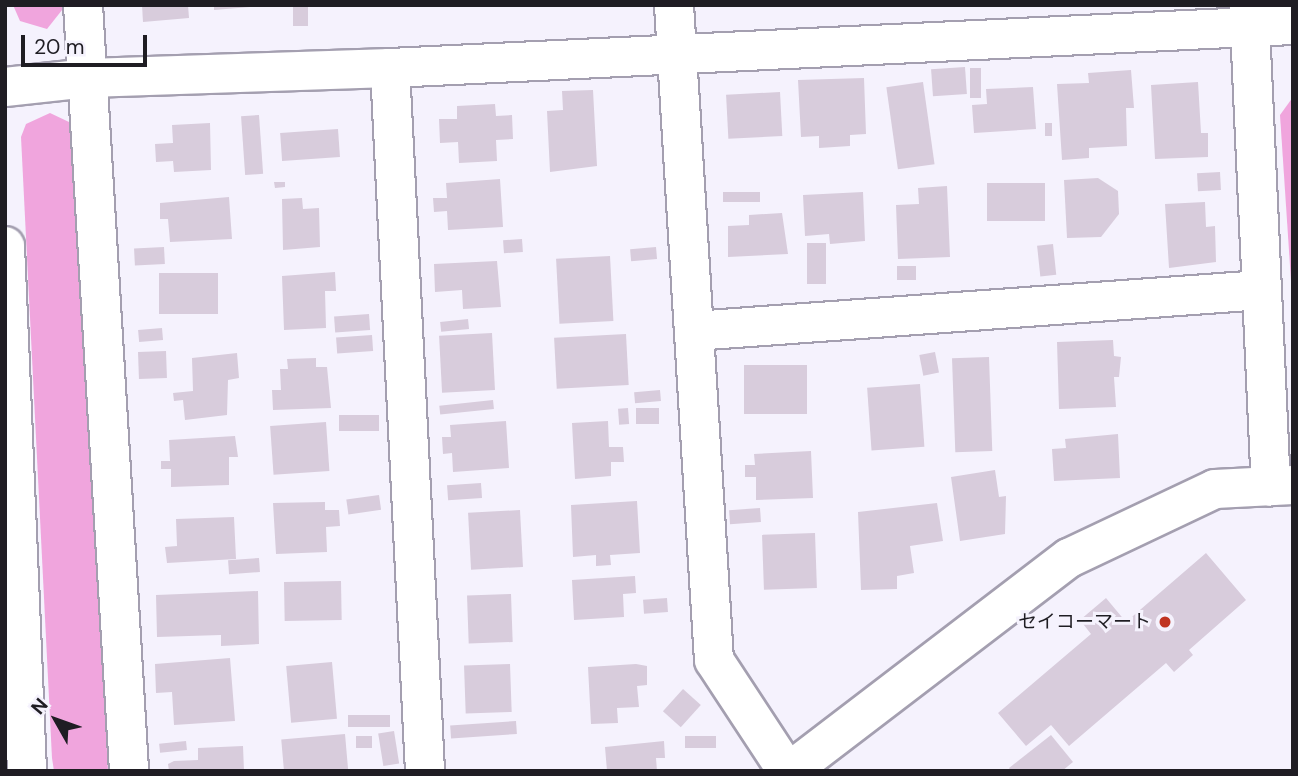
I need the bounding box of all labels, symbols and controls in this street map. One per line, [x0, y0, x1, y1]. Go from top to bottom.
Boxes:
scale bar [24, 21, 150, 65]
text: 20 m [34, 33, 85, 61]
place label: セイコーマート [1018, 611, 1151, 633]
marker: セイコーマート [1157, 614, 1173, 630]
north arrow [21, 685, 91, 755]
text: N [25, 693, 54, 720]

